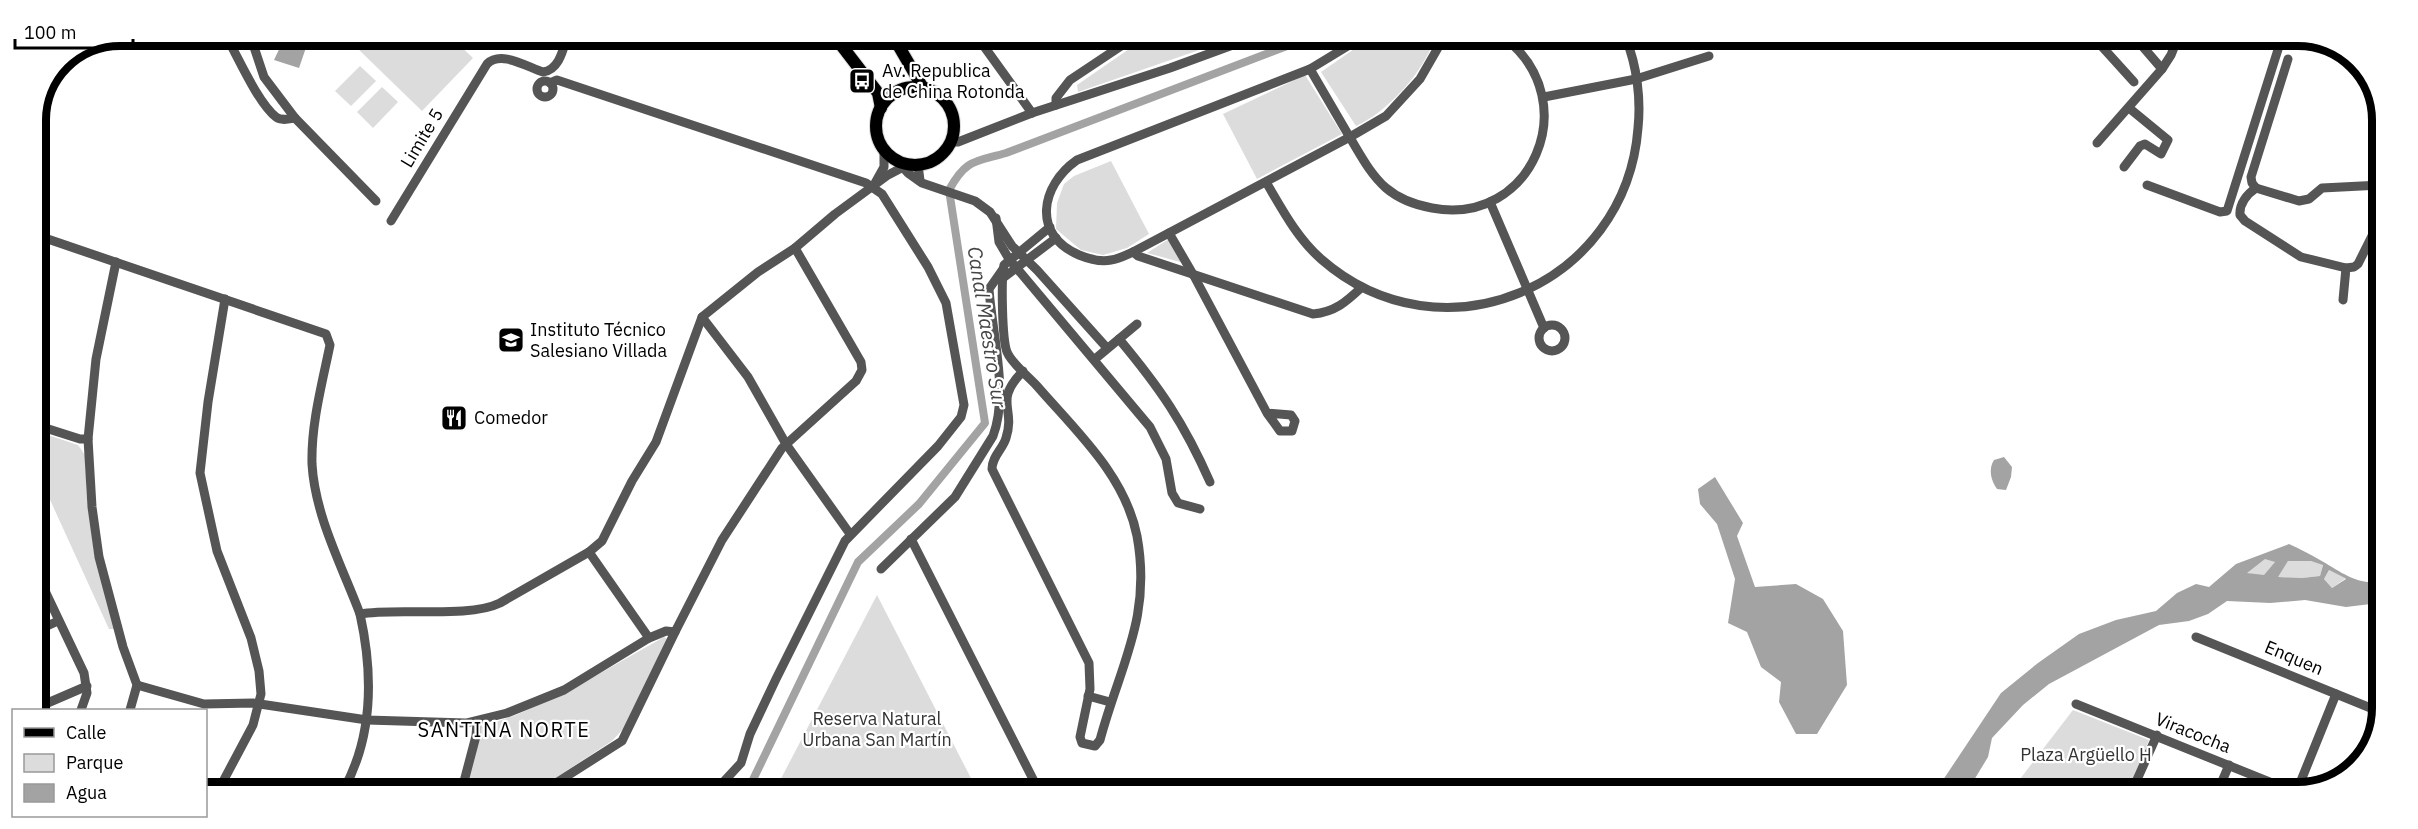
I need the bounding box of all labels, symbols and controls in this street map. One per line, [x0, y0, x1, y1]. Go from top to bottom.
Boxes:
scale bar [15, 12, 134, 50]
text: 100 m [24, 21, 76, 44]
place label: Av. Republica de China Rotonda [882, 59, 1025, 103]
bus stop icon: Av. Republica de China Rotonda [847, 66, 877, 96]
street label: Limite 5 [395, 104, 448, 171]
water label: Canal Maestro Sur [961, 245, 1014, 410]
place label: Instituto Técnico Salesiano Villada [530, 318, 667, 362]
school or university icon: Instituto Técnico Salesiano Villada [496, 325, 526, 355]
restaurant icon: Comedor [439, 403, 469, 433]
place label: Comedor [474, 406, 548, 429]
street label: Enquen [2261, 635, 2327, 680]
park label: Reserva Natural Urbana San Martín [802, 707, 952, 751]
street label: Viracocha [2152, 707, 2235, 758]
legend [12, 709, 207, 817]
district label: SANTINA NORTE [418, 716, 590, 743]
text: Calle [66, 721, 106, 744]
park label: Plaza Argüello H [2020, 743, 2152, 766]
text: Parque [66, 751, 124, 774]
text: Agua [66, 781, 107, 804]

